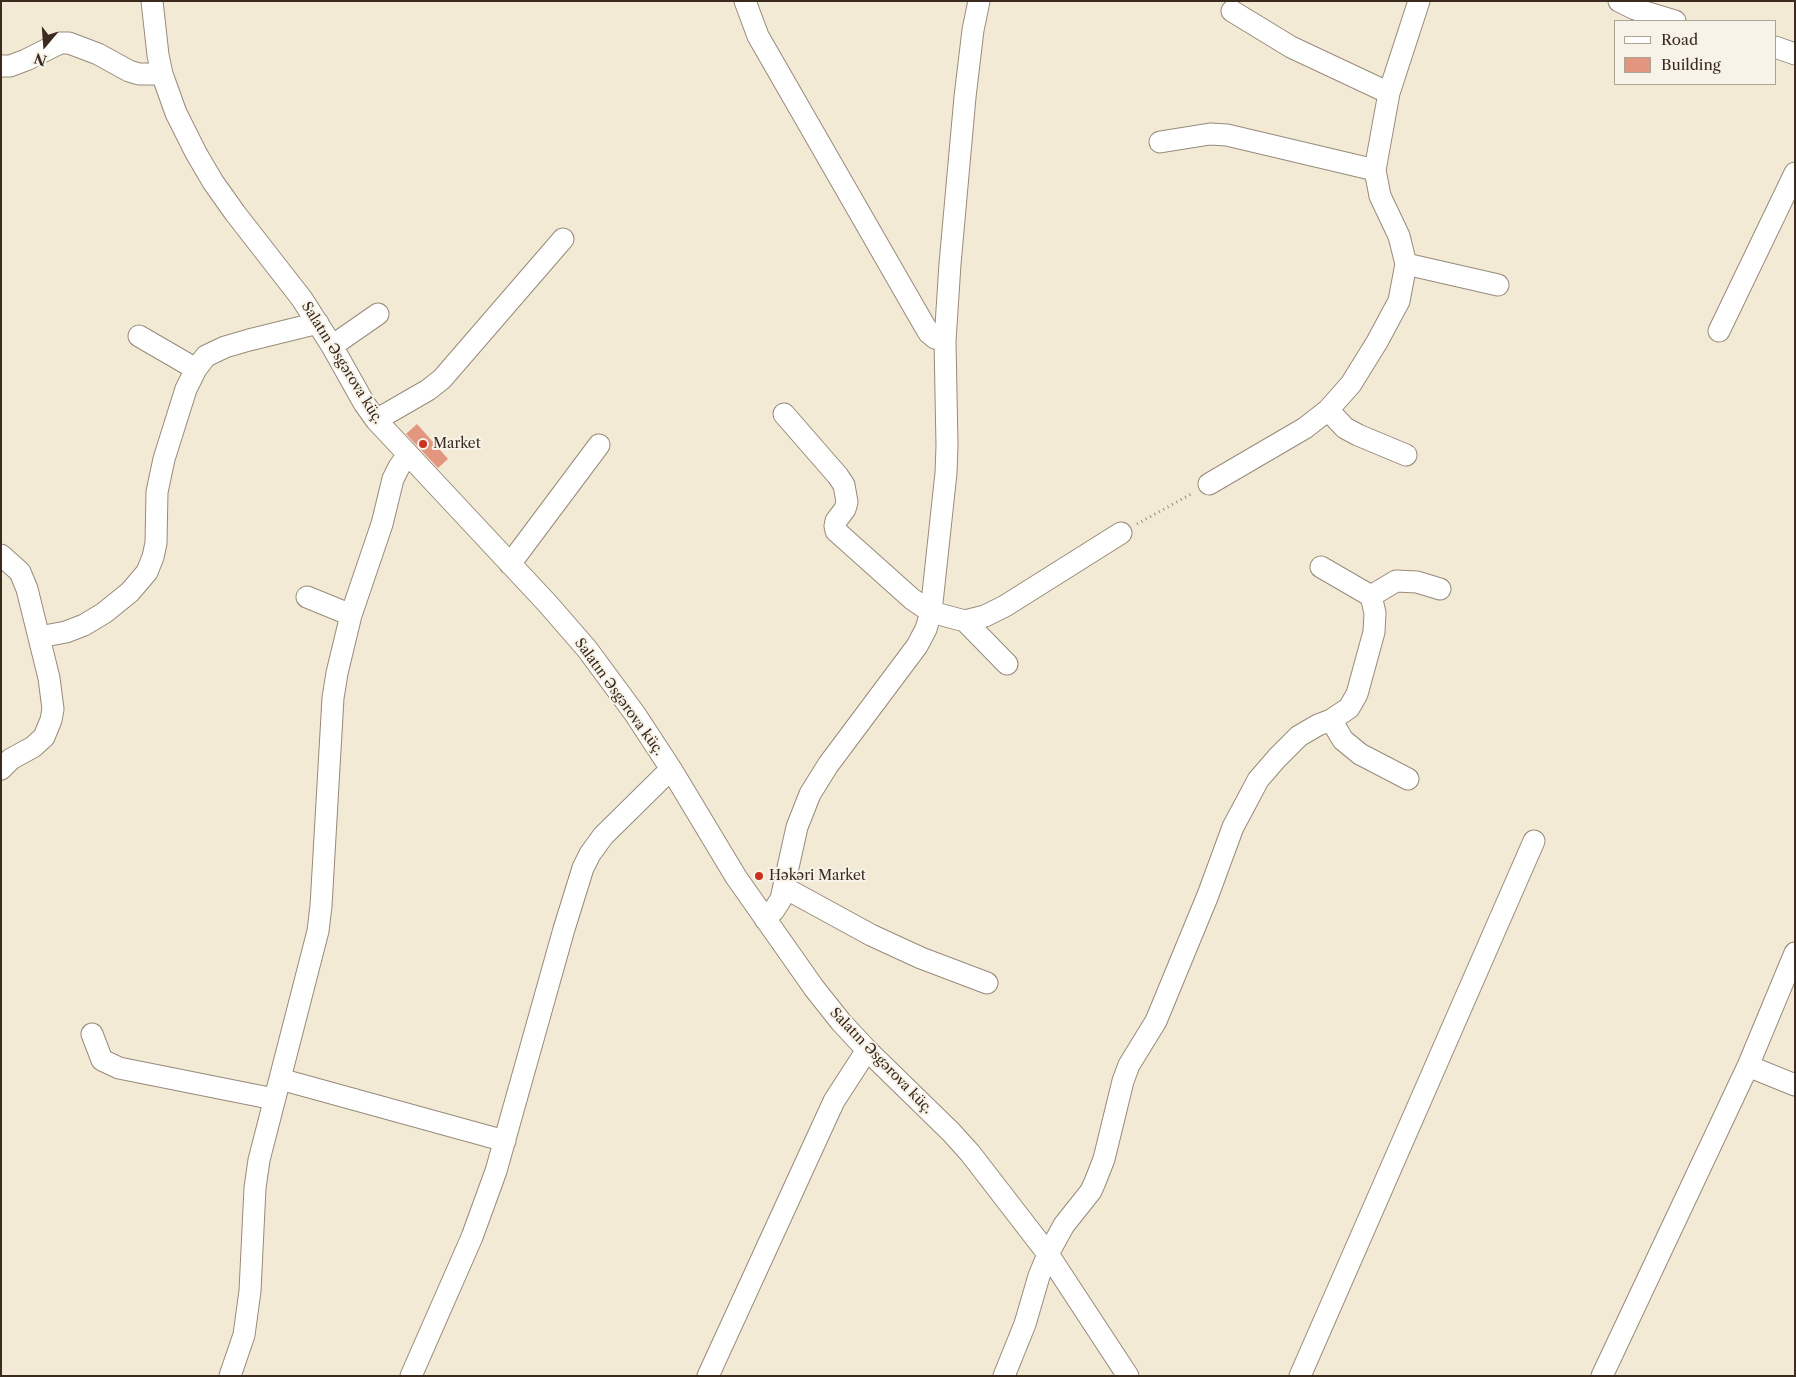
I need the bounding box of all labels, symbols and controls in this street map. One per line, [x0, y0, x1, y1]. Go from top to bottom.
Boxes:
north arrow [20, 20, 70, 70]
legend [1614, 20, 1776, 85]
text: Road [1661, 30, 1698, 49]
text: N [32, 49, 49, 70]
text: Building [1661, 55, 1721, 74]
street label: Salatın Əsgərova küç. [298, 299, 386, 427]
place label: Market [433, 436, 481, 452]
marker: Market [417, 438, 429, 450]
street label: Salatın Əsgərova küç. [571, 635, 667, 759]
place label: Həkəri Market [769, 868, 866, 884]
marker: Həkəri Market [753, 870, 765, 882]
street label: Salatın Əsgərova küç. [826, 1005, 936, 1117]

